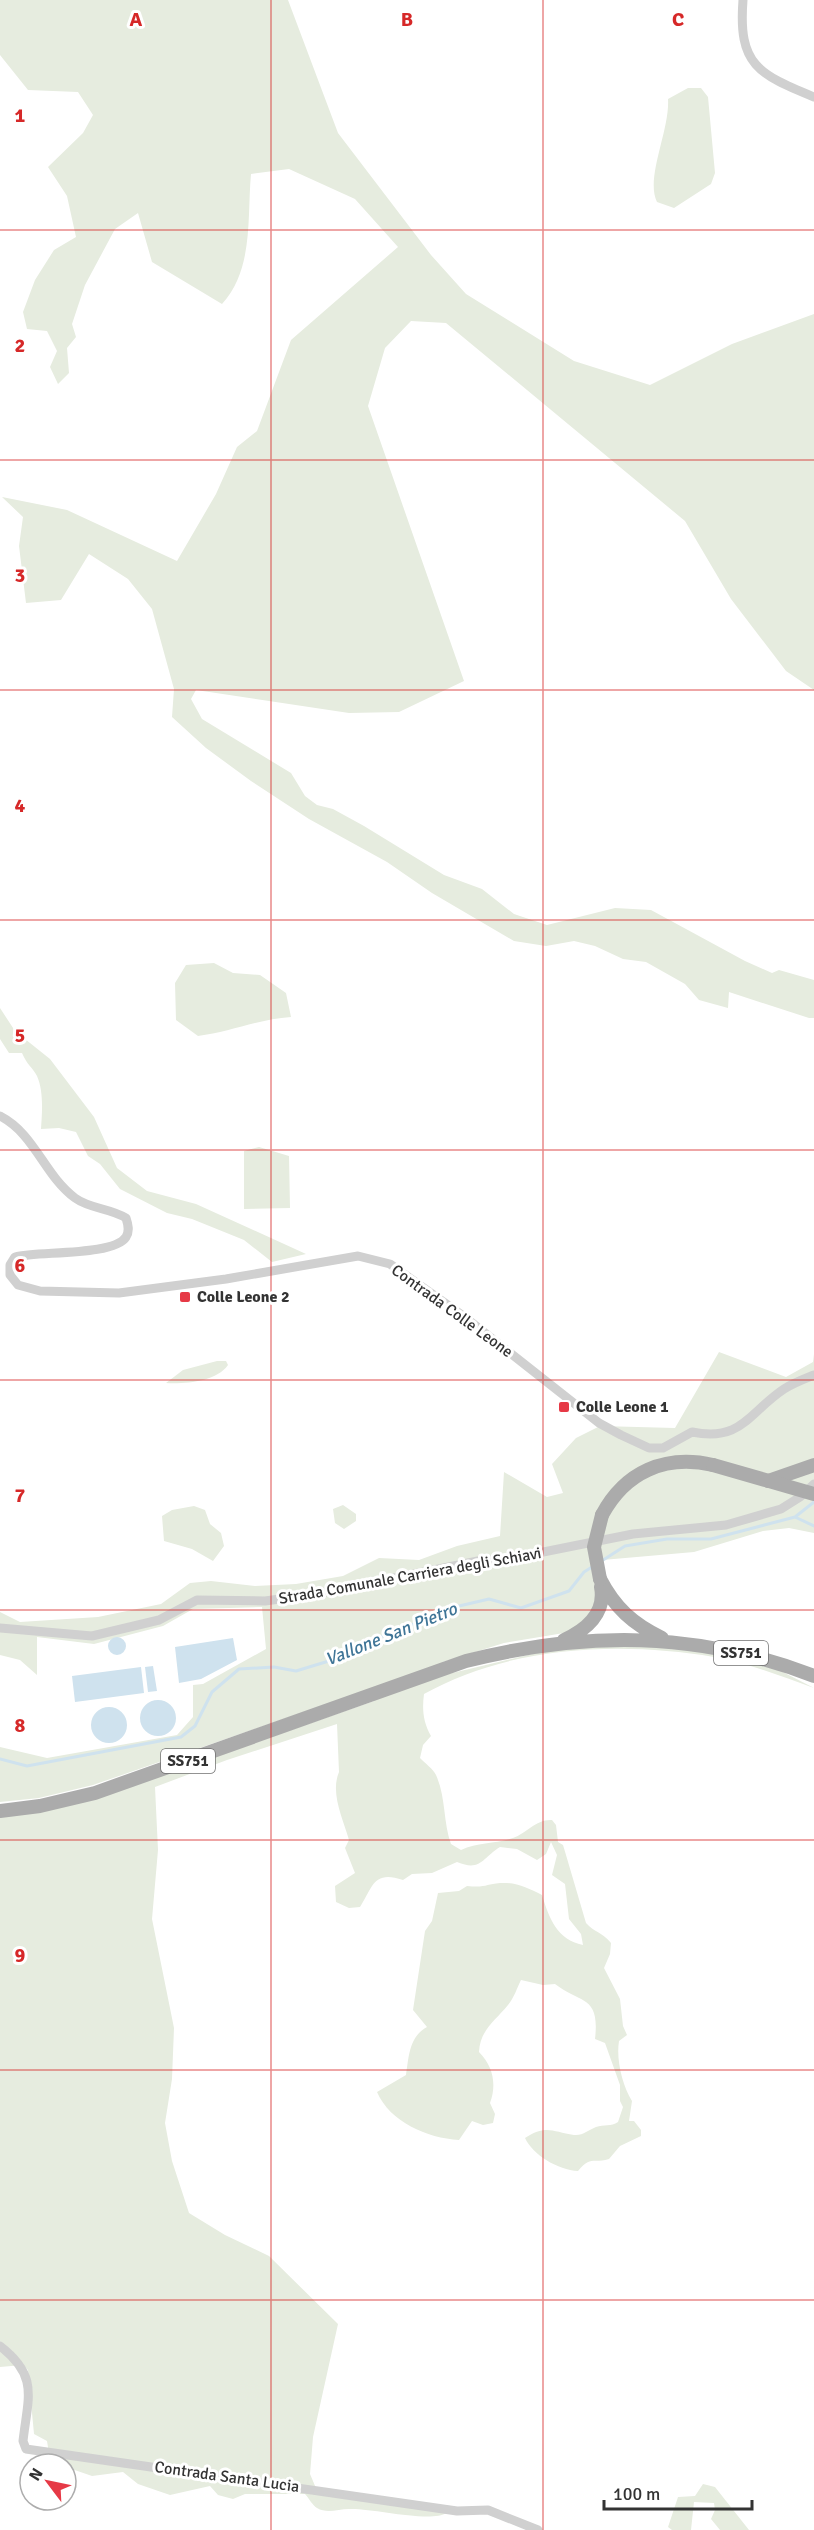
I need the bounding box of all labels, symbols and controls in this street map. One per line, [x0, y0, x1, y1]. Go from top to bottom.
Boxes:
text: A [130, 7, 143, 32]
text: B [401, 7, 413, 32]
text: C [672, 7, 684, 32]
text: 1 [15, 103, 26, 128]
text: 2 [15, 333, 25, 358]
text: 3 [15, 563, 25, 588]
text: 4 [15, 793, 26, 818]
text: 5 [15, 1023, 25, 1048]
text: 6 [15, 1253, 26, 1278]
street label: Contrada Colle Leone [387, 1260, 517, 1362]
place label: Colle Leone 2 [197, 1287, 290, 1307]
marker: Colle Leone 2 [178, 1290, 192, 1304]
place label: Colle Leone 1 [576, 1397, 669, 1417]
marker: Colle Leone 1 [557, 1400, 571, 1414]
text: 7 [15, 1483, 26, 1508]
street label: Strada Comunale Carriera degli Schiavi [277, 1543, 543, 1609]
water label: Vallone San Pietro [322, 1597, 462, 1670]
road number: SS751 [714, 1641, 768, 1665]
text: 8 [15, 1713, 26, 1738]
road number: SS751 [161, 1749, 215, 1773]
text: 9 [15, 1943, 26, 1968]
north arrow [18, 2452, 78, 2512]
street label: Contrada Santa Lucia [153, 2457, 301, 2497]
text: N [25, 2465, 48, 2485]
scale bar [604, 2473, 752, 2511]
text: 100 m [613, 2483, 660, 2505]

